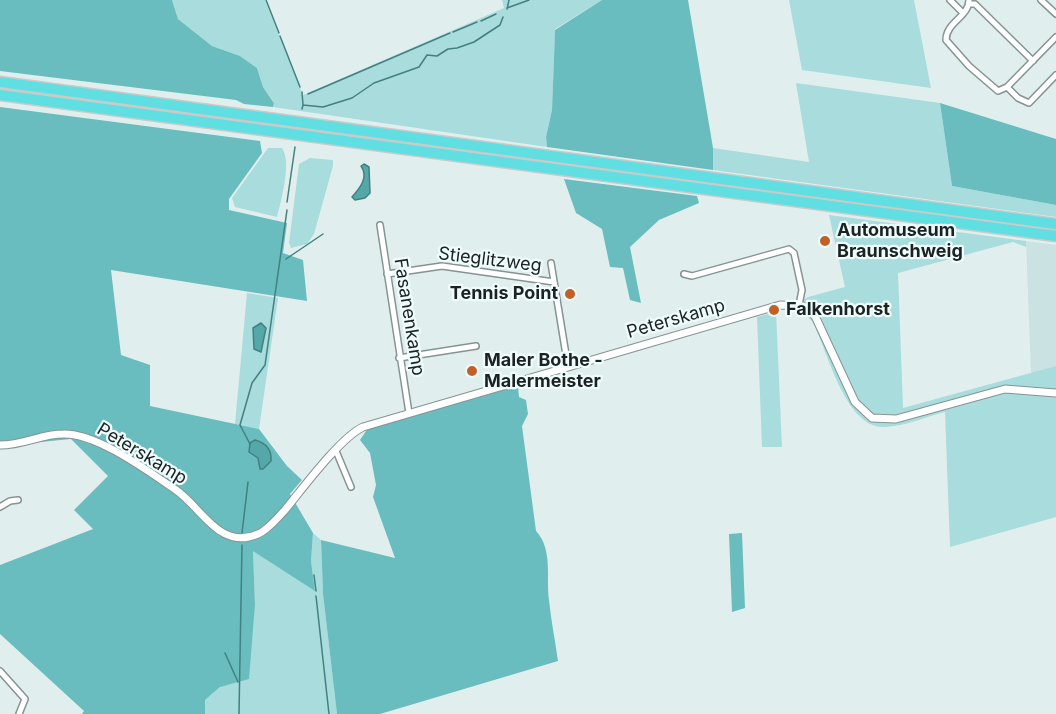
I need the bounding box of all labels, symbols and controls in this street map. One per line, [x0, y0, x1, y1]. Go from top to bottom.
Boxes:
place label: Automuseum Braunschweig [837, 220, 963, 262]
marker: Automuseum Braunschweig [818, 234, 832, 248]
street label: Stieglitzweg [437, 243, 543, 277]
street label: Fasanenkamp [389, 257, 429, 377]
place label: Tennis Point [450, 283, 558, 305]
marker: Tennis Point [563, 287, 577, 301]
street label: Peterskamp [624, 295, 728, 343]
place label: Falkenhorst [786, 299, 890, 321]
marker: Falkenhorst [767, 303, 781, 317]
place label: Maler Bothe - Malermeister [484, 350, 603, 392]
marker: Maler Bothe - Malermeister [465, 364, 479, 378]
street label: Peterskamp [93, 419, 191, 489]

